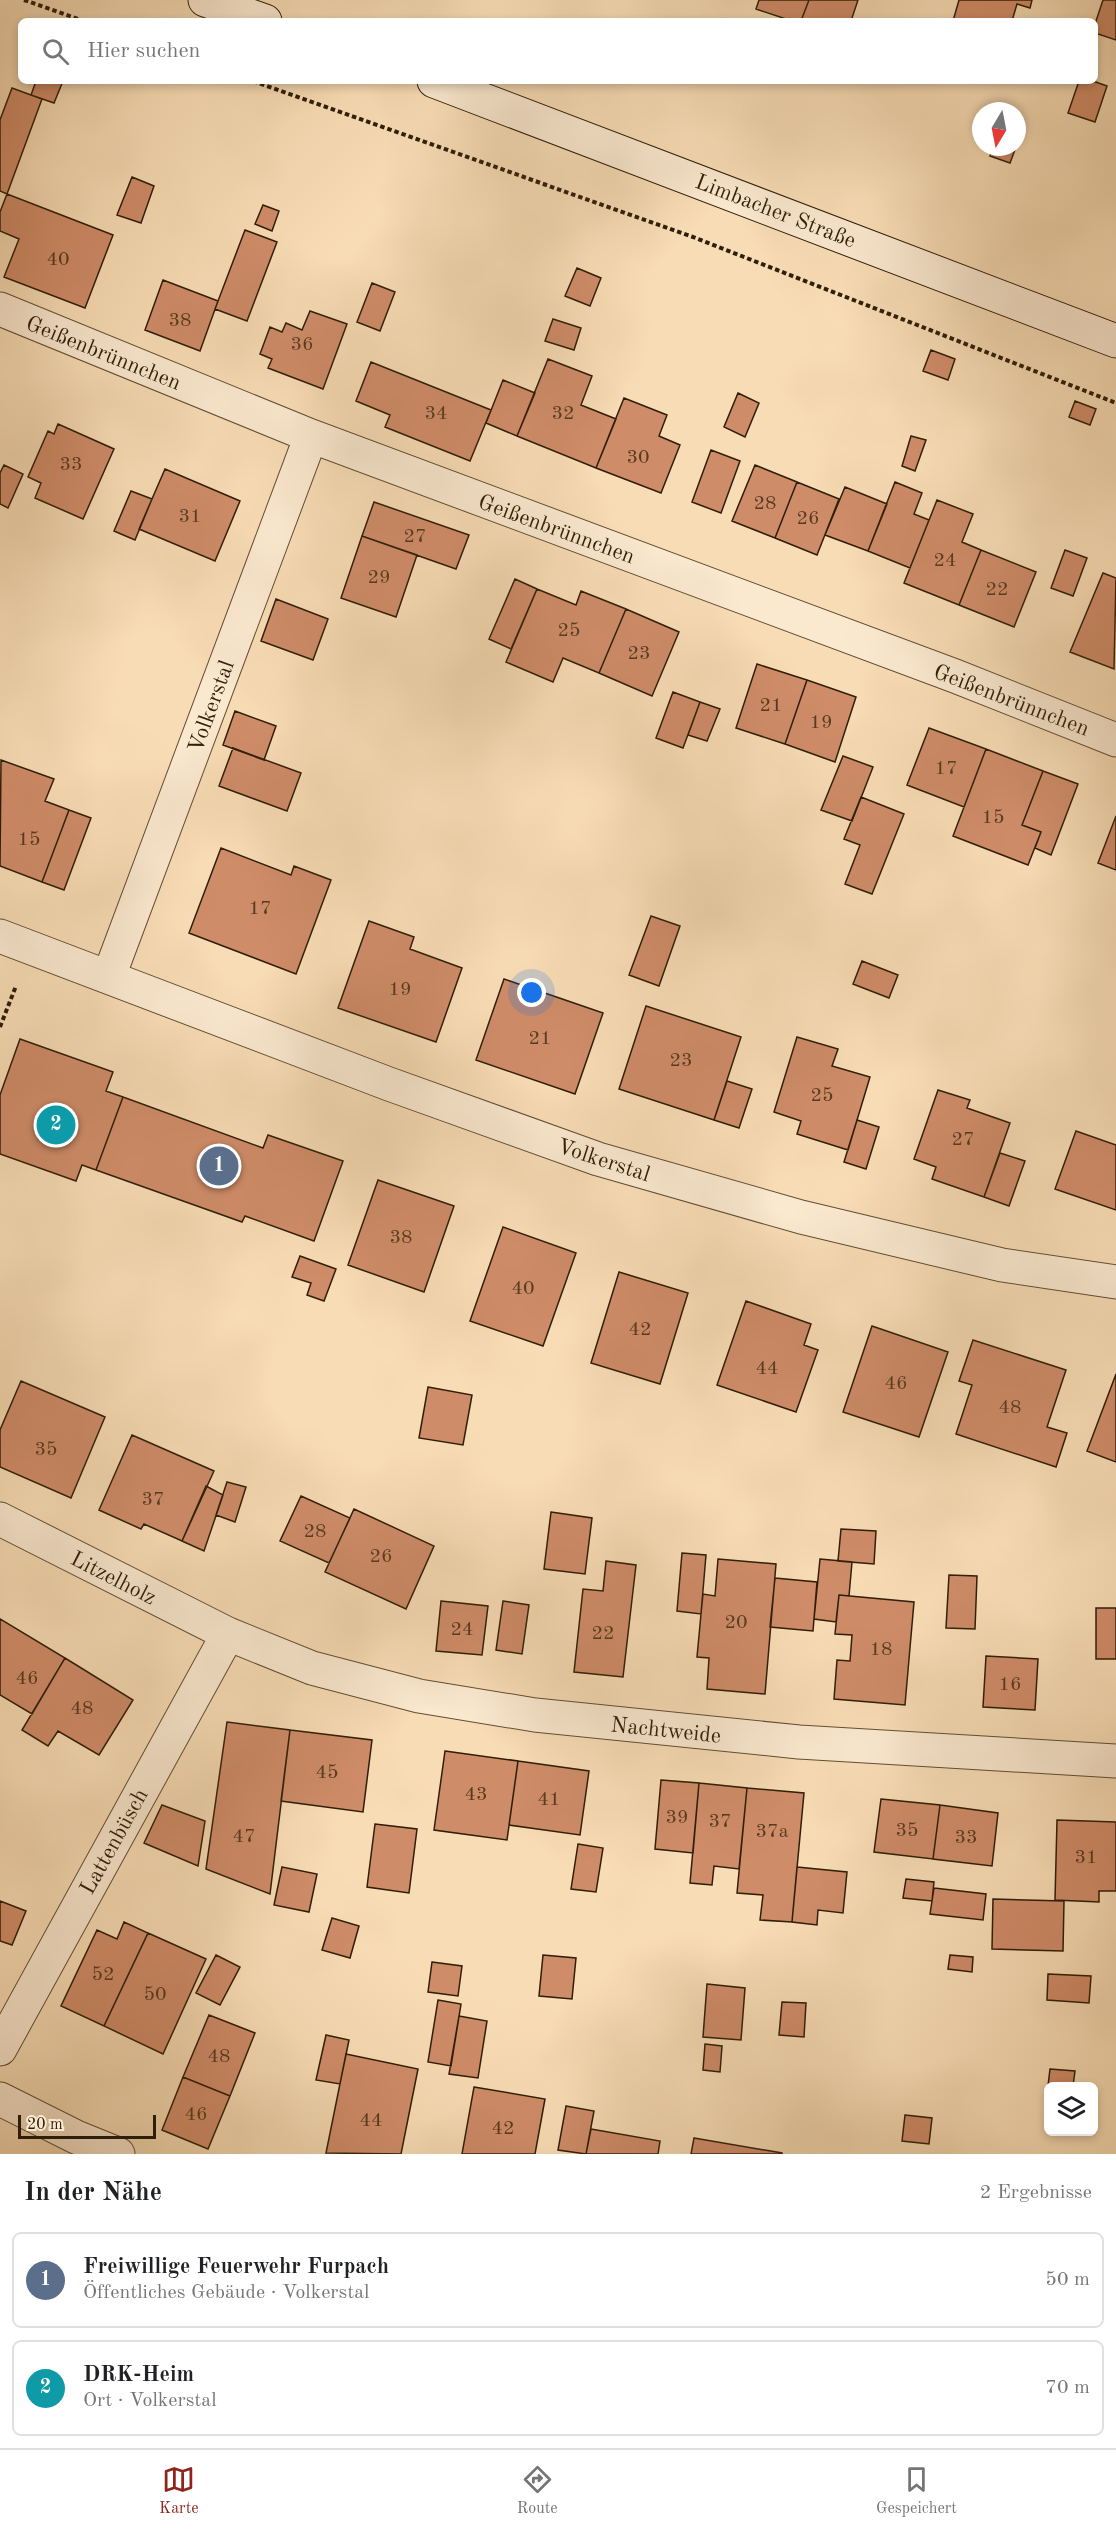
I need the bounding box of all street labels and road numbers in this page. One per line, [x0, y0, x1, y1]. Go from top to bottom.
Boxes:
street label: Limbacher Straße [692, 171, 859, 253]
street label: Geißenbrünnchen [23, 313, 184, 395]
street label: Geißenbrünnchen [475, 491, 638, 568]
street label: Volkerstal [185, 658, 239, 756]
street label: Geißenbrünnchen [930, 661, 1092, 741]
street label: Volkerstal [554, 1136, 653, 1186]
street label: Litzelholz [67, 1548, 159, 1610]
street label: Nachtweide [610, 1714, 722, 1748]
street label: Lattenbüsch [77, 1785, 153, 1899]

